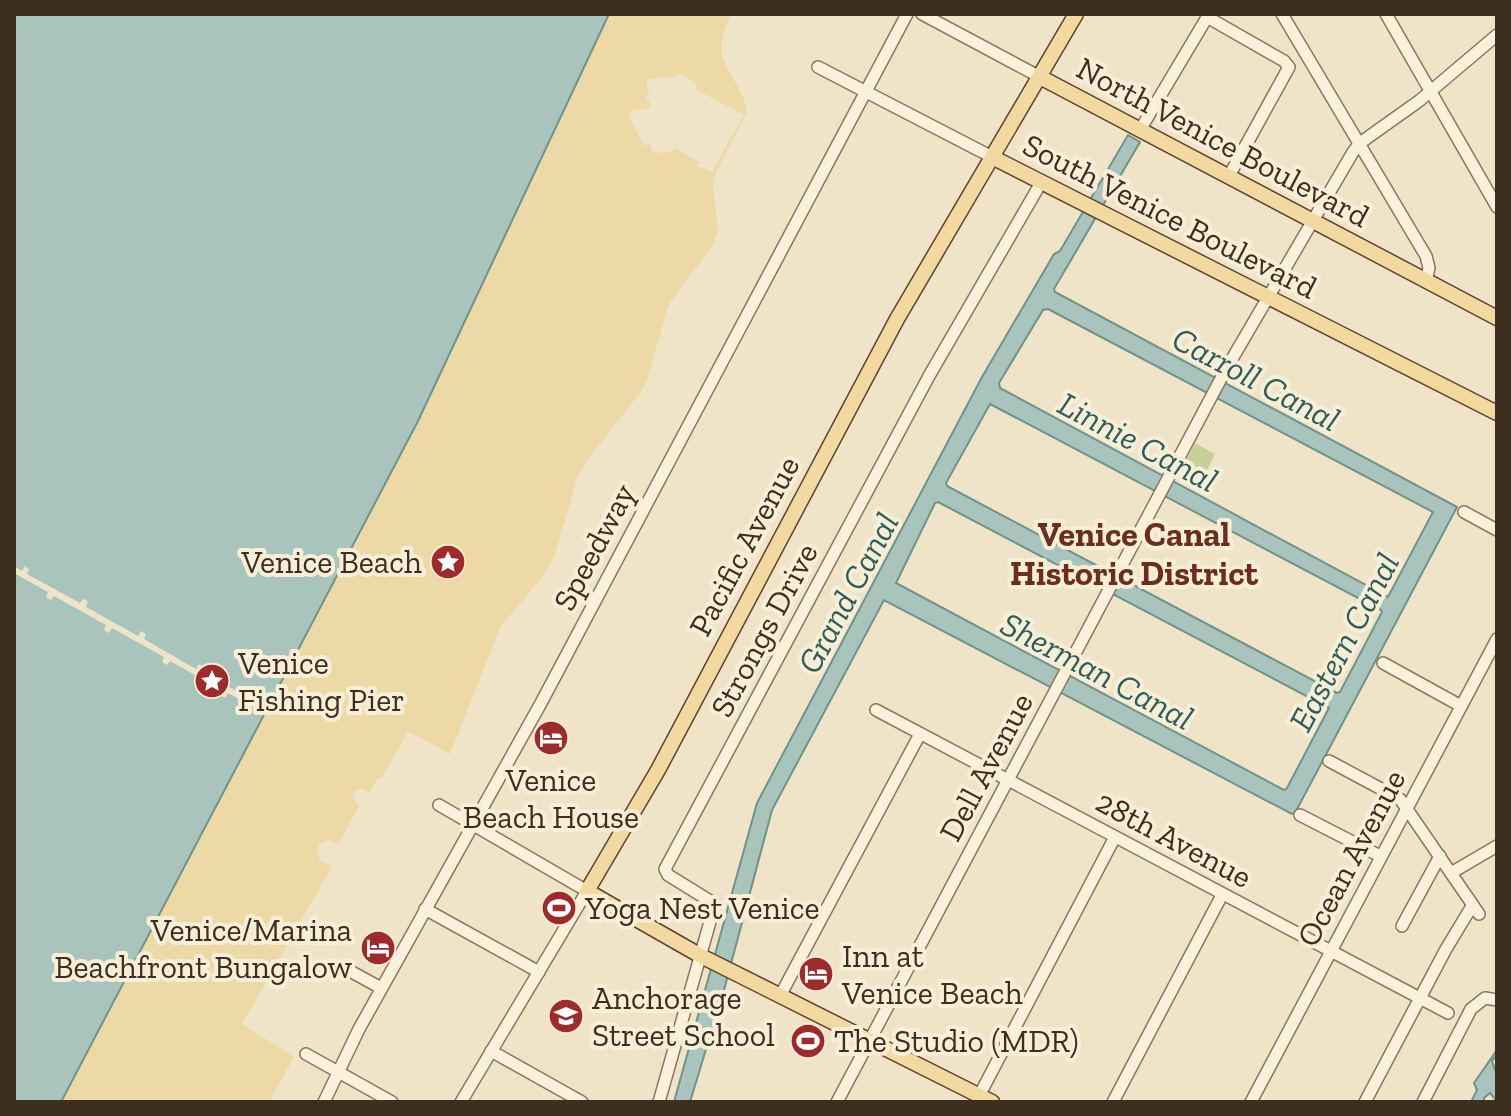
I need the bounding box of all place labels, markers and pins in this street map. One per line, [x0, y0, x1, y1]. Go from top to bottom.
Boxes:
place label: Venice Beach [240, 543, 422, 581]
place icon: Venice Beach [429, 543, 467, 581]
place label: Venice Fishing Pier [237, 644, 405, 719]
place icon: Venice Fishing Pier [193, 662, 231, 700]
hotel icon: Venice Beach House [532, 719, 570, 757]
place label: Venice Beach House [463, 761, 639, 836]
sports icon: Yoga Nest Venice [540, 889, 578, 927]
place label: Yoga Nest Venice [584, 889, 820, 927]
place label: Venice/Marina Beachfront Bungalow [54, 911, 352, 986]
hotel icon: Venice/Marina Beachfront Bungalow [359, 929, 397, 967]
place label: Inn at Venice Beach [841, 937, 1023, 1012]
hotel icon: Inn at Venice Beach [797, 955, 835, 993]
place label: Anchorage Street School [592, 979, 775, 1054]
school or university icon: Anchorage Street School [547, 997, 585, 1035]
sports icon: The Studio (MDR) [789, 1022, 827, 1060]
place label: The Studio (MDR) [834, 1022, 1078, 1060]

